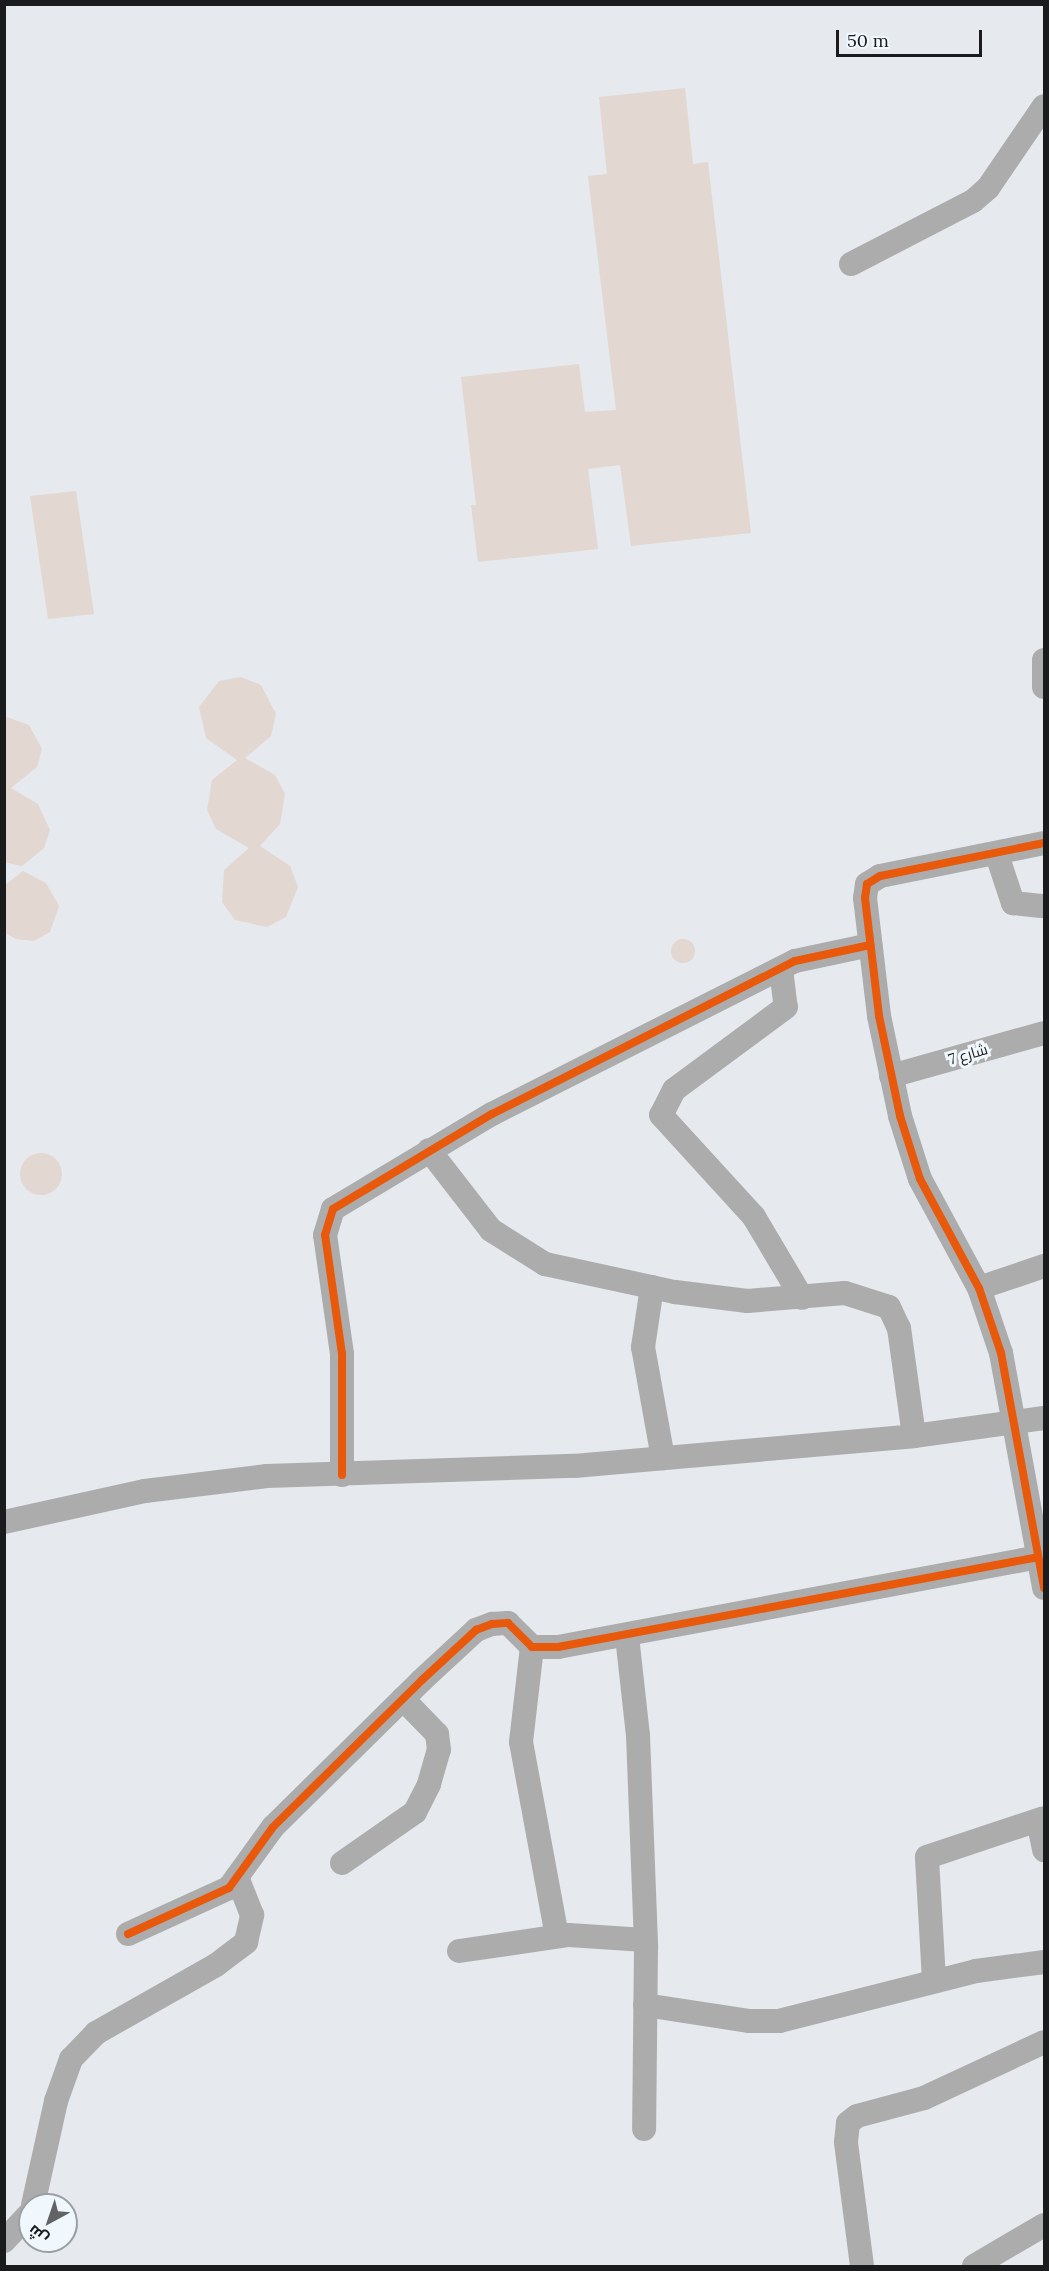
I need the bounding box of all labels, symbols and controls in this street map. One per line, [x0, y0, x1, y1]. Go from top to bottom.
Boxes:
scale bar [839, 18, 984, 56]
text: 50 m [847, 29, 889, 52]
street label: شارع 7 [946, 1040, 990, 1068]
north arrow [18, 2193, 78, 2253]
text: ش [23, 2221, 52, 2250]

